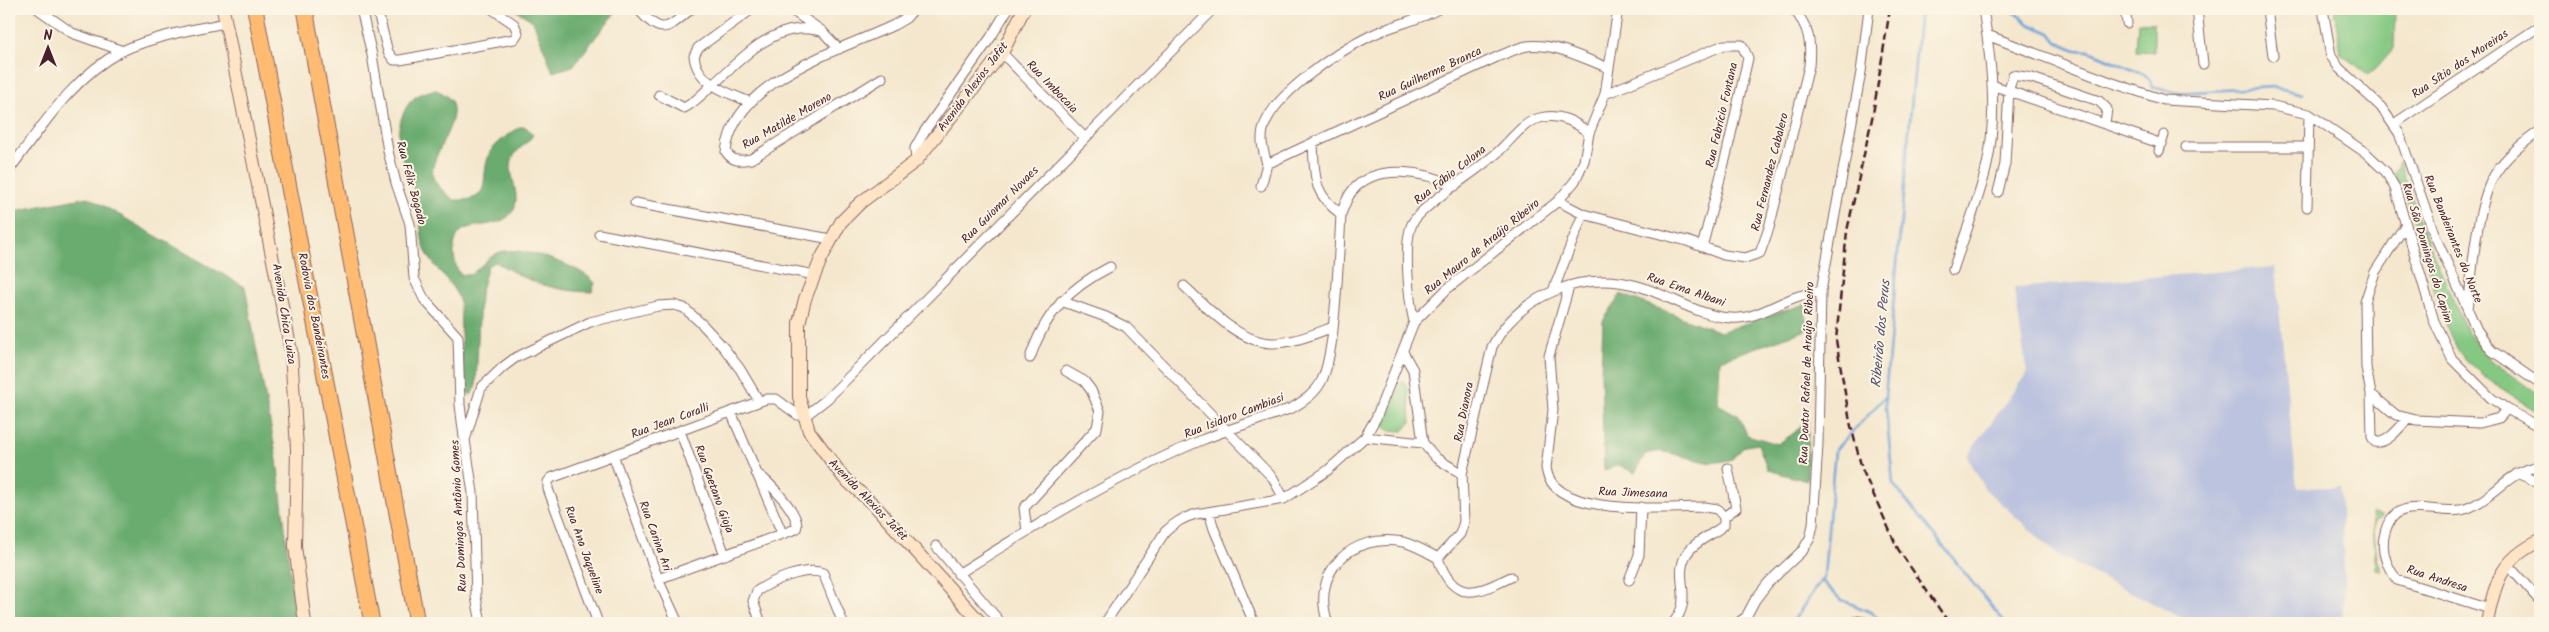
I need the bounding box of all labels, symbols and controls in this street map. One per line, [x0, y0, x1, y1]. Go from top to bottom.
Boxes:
north arrow [22, 22, 72, 72]
street label: Rua Sítio dos Moreiras [2408, 24, 2512, 104]
text: N [44, 25, 53, 47]
street label: Avenida Alexios Jafet [933, 38, 1013, 136]
street label: Rua Guilherme Branca [1375, 42, 1485, 106]
street label: Rua Imbocaia [1022, 56, 1083, 118]
street label: Rua Fabrício Fontana [1701, 60, 1743, 169]
street label: Rua Matilde Moreno [738, 88, 836, 154]
street label: Rua Fernandez Cabalero [1746, 111, 1794, 233]
street label: Rua Félix Bogado [391, 139, 431, 227]
street label: Rua Fábio Colona [1410, 140, 1491, 209]
street label: Rua Guiomar Novaes [957, 162, 1043, 248]
street label: Rua Bandeirantes do Norte [2419, 172, 2488, 307]
street label: Rua São Domingos do Capim [2397, 181, 2458, 326]
street label: Rua Mauro de Araújo Ribeiro [1420, 194, 1544, 300]
street label: Rodovia dos Bandeirantes [292, 251, 336, 381]
street label: Avenida Chica Luiza [267, 262, 301, 366]
street label: Rua Ema Albani [1644, 268, 1729, 313]
water label: Ribeirão dos Perus [1865, 277, 1897, 389]
street label: Rua Doutor Rafael de Araújo Ribeiro [1794, 281, 1820, 465]
street label: Rua Dianora [1449, 380, 1479, 444]
street label: Rua Isidoro Cambiasi [1181, 388, 1288, 444]
street label: Rua Jean Coralli [628, 398, 713, 444]
street label: Rua Domingos Antônio Gomes [446, 439, 472, 593]
street label: Rua Gaetano Gioja [689, 442, 739, 536]
street label: Avenida Alexios Jafet [824, 454, 913, 546]
street label: Rua Jimesana [1598, 482, 1668, 504]
street label: Rua Carina Ari [633, 498, 677, 575]
street label: Rua Ana Jaqueline [559, 503, 609, 598]
street label: Rua Andresa [2404, 560, 2470, 598]

